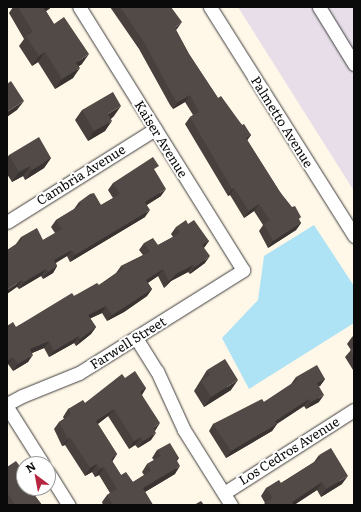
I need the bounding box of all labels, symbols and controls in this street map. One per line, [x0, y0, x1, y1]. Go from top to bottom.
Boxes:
street label: Palmetto Avenue [248, 74, 316, 170]
street label: Kaiser Avenue [131, 98, 191, 180]
street label: Cambria Avenue [34, 141, 128, 209]
street label: Farwell Street [87, 313, 169, 373]
street label: Los Cedros Avenue [236, 414, 342, 488]
north arrow [16, 456, 56, 496]
text: N [22, 457, 38, 476]

